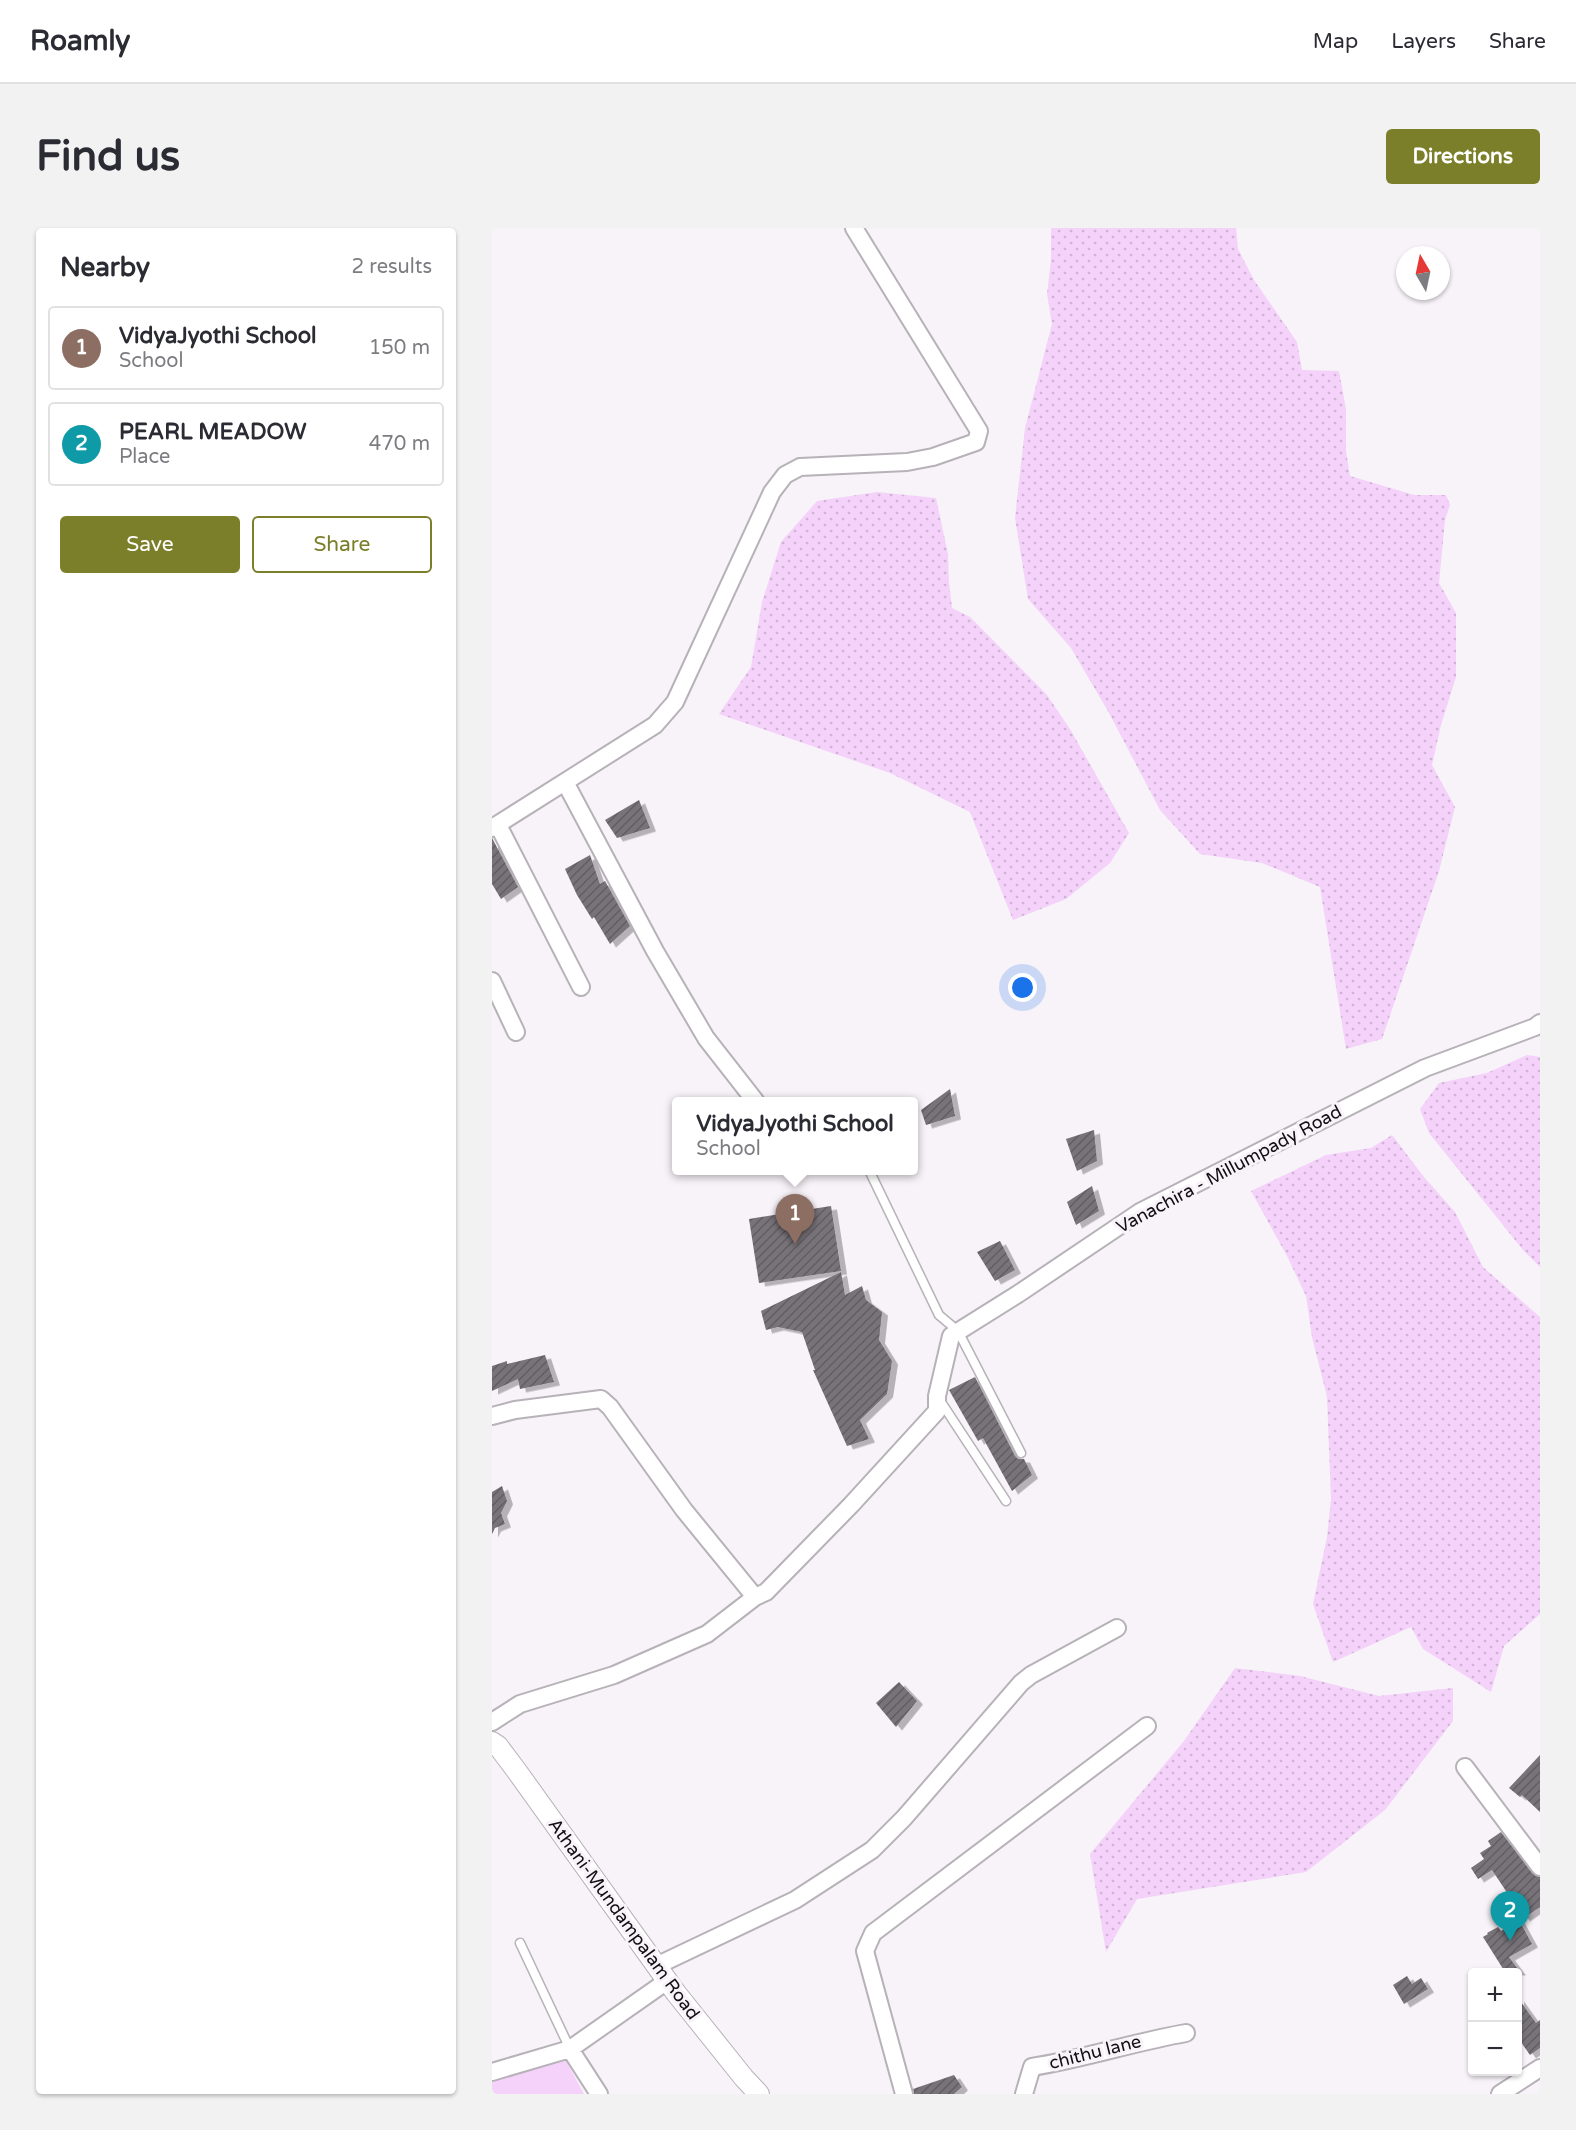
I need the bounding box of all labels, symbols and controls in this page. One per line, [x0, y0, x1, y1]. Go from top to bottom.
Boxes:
text: Roamly [30, 24, 130, 58]
text: Map [1313, 29, 1358, 54]
text: Layers [1391, 29, 1456, 54]
text: Share [1489, 29, 1546, 54]
button: Directions [1386, 129, 1540, 184]
text: Find us [36, 131, 180, 182]
north arrow [1396, 246, 1450, 300]
text: Nearby [60, 252, 150, 283]
text: 2 results [352, 255, 432, 279]
text: VidyaJyothi School [119, 323, 317, 349]
text: 1 [75, 336, 88, 360]
text: 150 m [369, 336, 430, 360]
text: School [119, 349, 183, 373]
text: PEARL MEADOW [119, 419, 307, 445]
text: 2 [75, 432, 88, 456]
text: 470 m [369, 432, 430, 456]
text: Place [119, 445, 170, 469]
button: Save [60, 516, 240, 573]
button: Share [252, 516, 432, 573]
your location [1008, 973, 1037, 1002]
popup [672, 1097, 918, 1175]
street label: Vanachira - Millumpady Road [1113, 1100, 1345, 1238]
text: VidyaJyothi School [696, 1111, 894, 1137]
text: School [696, 1137, 761, 1161]
pin: 1 [776, 1194, 814, 1244]
street label: Athani-Mundampalam Road [544, 1814, 704, 2024]
pin: 2 [1490, 1892, 1530, 1941]
map controls [1468, 1968, 1522, 2076]
button: + [1468, 1968, 1522, 2022]
button: − [1468, 2022, 1522, 2076]
street label: chithu lane [1047, 2030, 1143, 2074]

